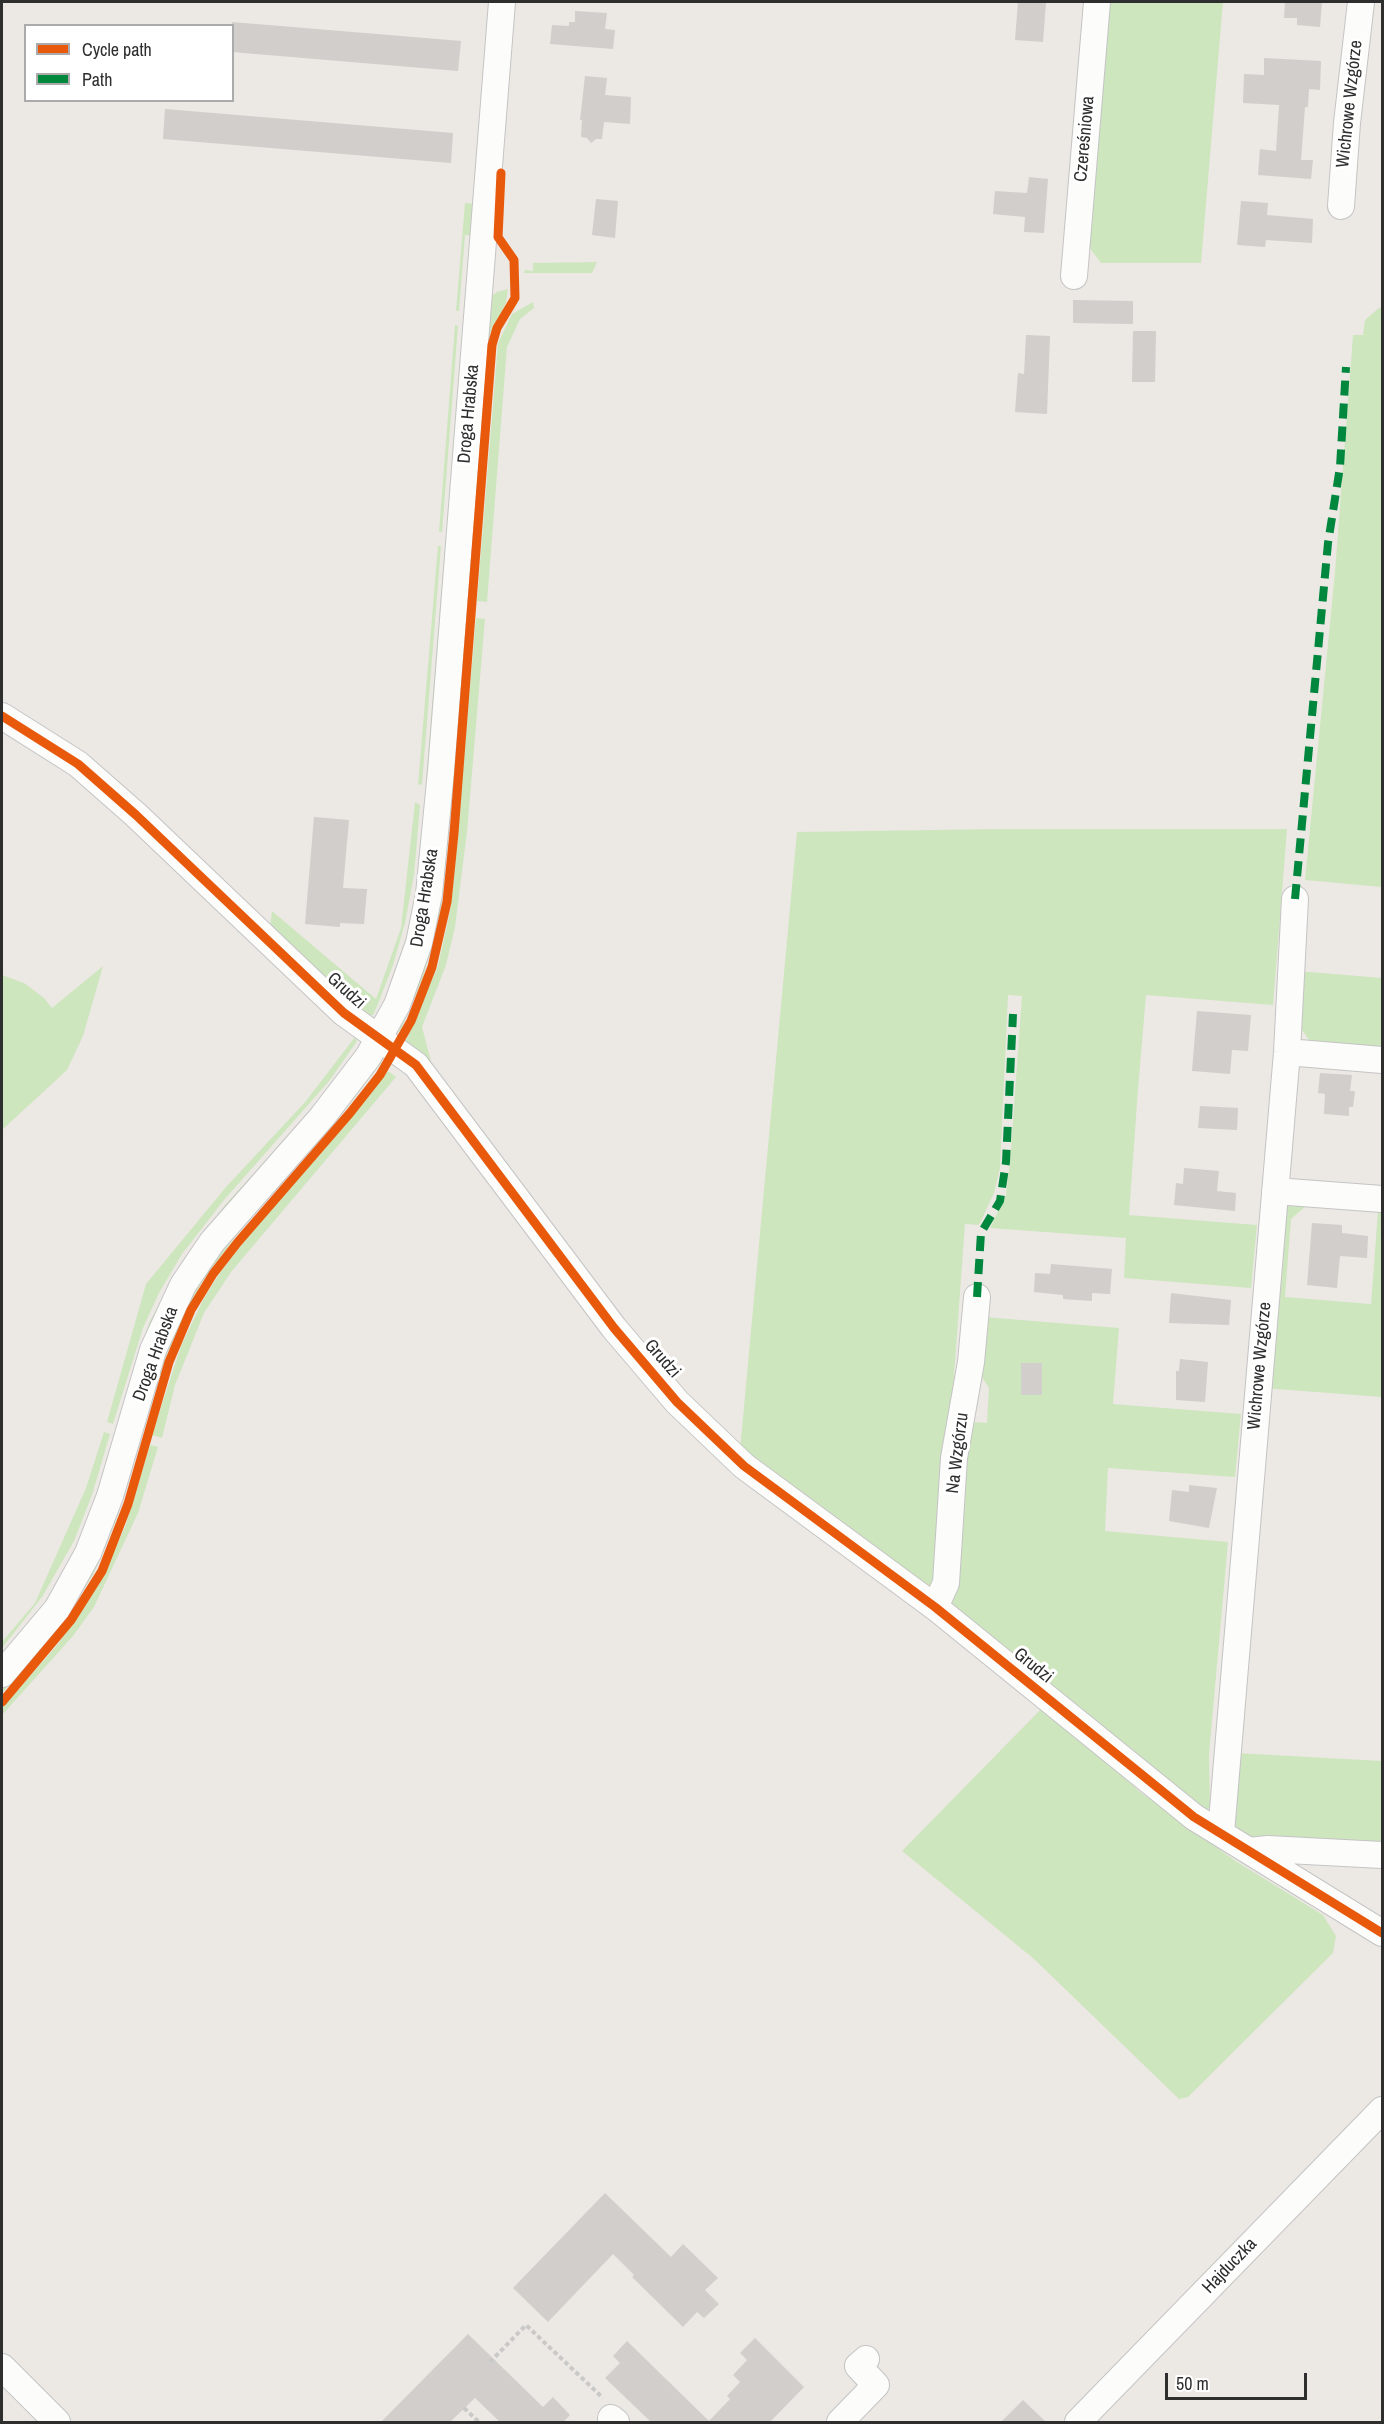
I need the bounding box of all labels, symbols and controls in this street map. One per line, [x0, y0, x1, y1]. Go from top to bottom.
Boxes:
legend [24, 24, 234, 102]
text: Cycle path [82, 37, 152, 62]
street label: Wichrowe Wzgórze [1333, 39, 1367, 169]
text: Path [82, 67, 112, 92]
street label: Czereśniowa [1070, 95, 1100, 183]
street label: Droga Hrabska [454, 364, 484, 464]
street label: Droga Hrabska [407, 847, 443, 949]
street label: Grudzi [322, 968, 370, 1014]
street label: Wichrowe Wzgórze [1244, 1301, 1276, 1431]
street label: Droga Hrabska [129, 1304, 183, 1404]
street label: Grudzi [639, 1335, 685, 1383]
street label: Na Wzgórzu [942, 1411, 974, 1495]
street label: Grudzi [1009, 1644, 1057, 1688]
street label: Hajduczka [1198, 2234, 1262, 2298]
scale bar [1168, 2361, 1310, 2399]
text: 50 m [1176, 2371, 1209, 2396]

